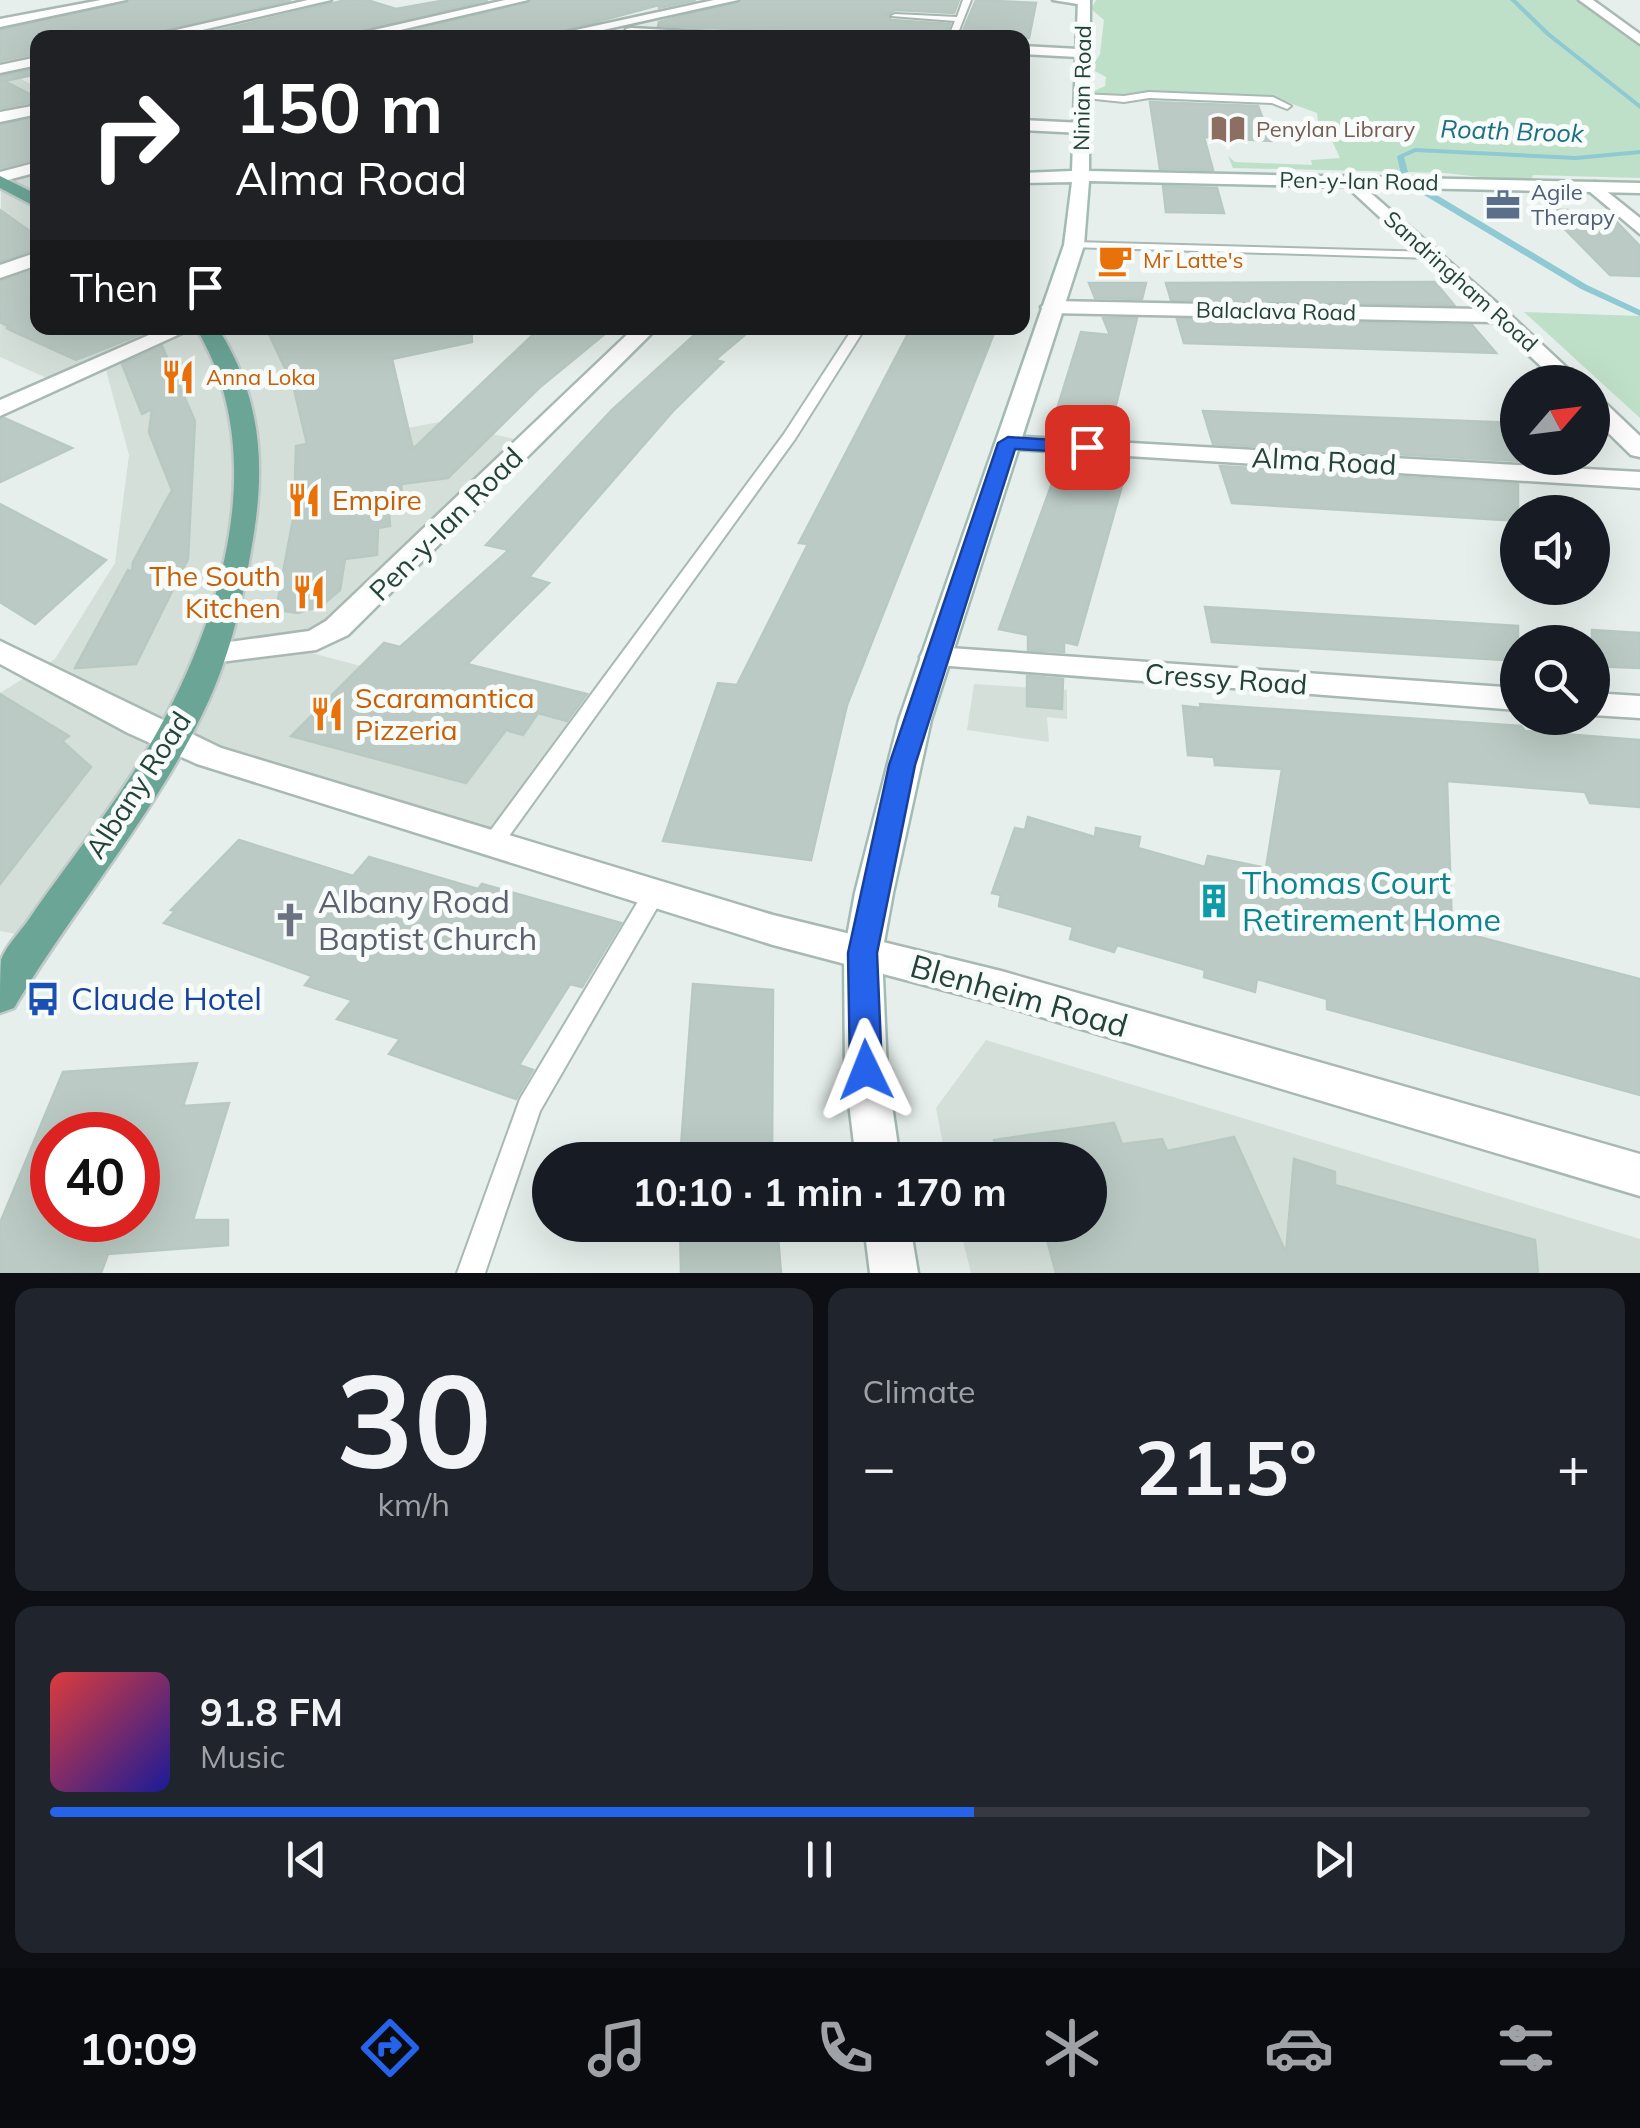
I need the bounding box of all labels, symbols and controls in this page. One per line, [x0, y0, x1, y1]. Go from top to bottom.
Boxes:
street label: Ninian Road [1067, 25, 1097, 151]
text: 150 m [235, 63, 443, 151]
icon: right [70, 70, 200, 200]
library icon: Penylan Library [1209, 110, 1247, 148]
water label: Roath Brook [1440, 113, 1585, 149]
place label: Penylan Library [1256, 115, 1415, 143]
text: Alma Road [235, 150, 467, 206]
street label: Pen-y-lan Road [1279, 166, 1439, 196]
place label: Agile Therapy [1531, 178, 1615, 231]
office icon: Agile Therapy [1484, 186, 1522, 224]
street label: Sandringham Road [1378, 205, 1544, 357]
cafe icon: Mr Latte's [1096, 241, 1134, 279]
place label: Mr Latte's [1143, 246, 1244, 274]
icon: arrive [178, 260, 233, 315]
text: Then [70, 264, 158, 312]
street label: Balaclava Road [1196, 296, 1356, 326]
restaurant icon: Anna Loka [159, 358, 197, 396]
place label: Anna Loka [206, 363, 316, 391]
north arrow [1500, 365, 1610, 475]
map controls [1500, 365, 1610, 735]
pin [1045, 405, 1130, 490]
icon: arrive [1060, 420, 1115, 475]
street label: Alma Road [1251, 439, 1397, 482]
street label: Pen-y-lan Road [362, 440, 530, 608]
restaurant icon: Empire [285, 481, 323, 519]
place label: Empire [332, 482, 422, 517]
button: sound [1500, 495, 1610, 605]
place label: The South Kitchen [149, 558, 281, 625]
restaurant icon: The South Kitchen [290, 573, 328, 611]
button: search [1500, 625, 1610, 735]
street label: Cressy Road [1144, 655, 1308, 702]
place label: Scaramantica Pizzeria [355, 680, 535, 747]
restaurant icon: Scaramantica Pizzeria [308, 695, 346, 733]
street label: Albany Road [77, 705, 198, 865]
place label: Thomas Court Retirement Home [1242, 862, 1501, 939]
place label: Albany Road Baptist Church [318, 881, 537, 958]
building icon: Thomas Court Retirement Home [1195, 882, 1233, 920]
church icon: Albany Road Baptist Church [271, 901, 309, 939]
street label: Blenheim Road [906, 945, 1133, 1045]
place label: Claude Hotel [71, 978, 262, 1018]
bus stop icon: Claude Hotel [24, 980, 62, 1018]
position arrow [814, 1018, 918, 1122]
speed limit sign: 40 [30, 1112, 160, 1242]
text: 10:10 · 1 min · 170 m [632, 1168, 1007, 1216]
text: 30 [336, 1337, 492, 1501]
text: Climate [863, 1371, 975, 1411]
text: 21.5° [1135, 1420, 1317, 1514]
text: − [863, 1432, 896, 1501]
text: + [1557, 1432, 1590, 1501]
text: km/h [378, 1484, 450, 1524]
text: 91.8 FM [200, 1688, 343, 1736]
text: Music [200, 1736, 285, 1776]
icon: previous [279, 1832, 334, 1887]
icon: pause [792, 1832, 847, 1887]
icon: next [1306, 1832, 1361, 1887]
icon: directions [355, 2013, 425, 2083]
icon: music [582, 2013, 652, 2083]
icon: phone [810, 2013, 880, 2083]
icon: climate [1037, 2013, 1107, 2083]
icon: car [1264, 2013, 1334, 2083]
icon: filters [1491, 2013, 1561, 2083]
text: 10:09 [79, 2020, 198, 2076]

